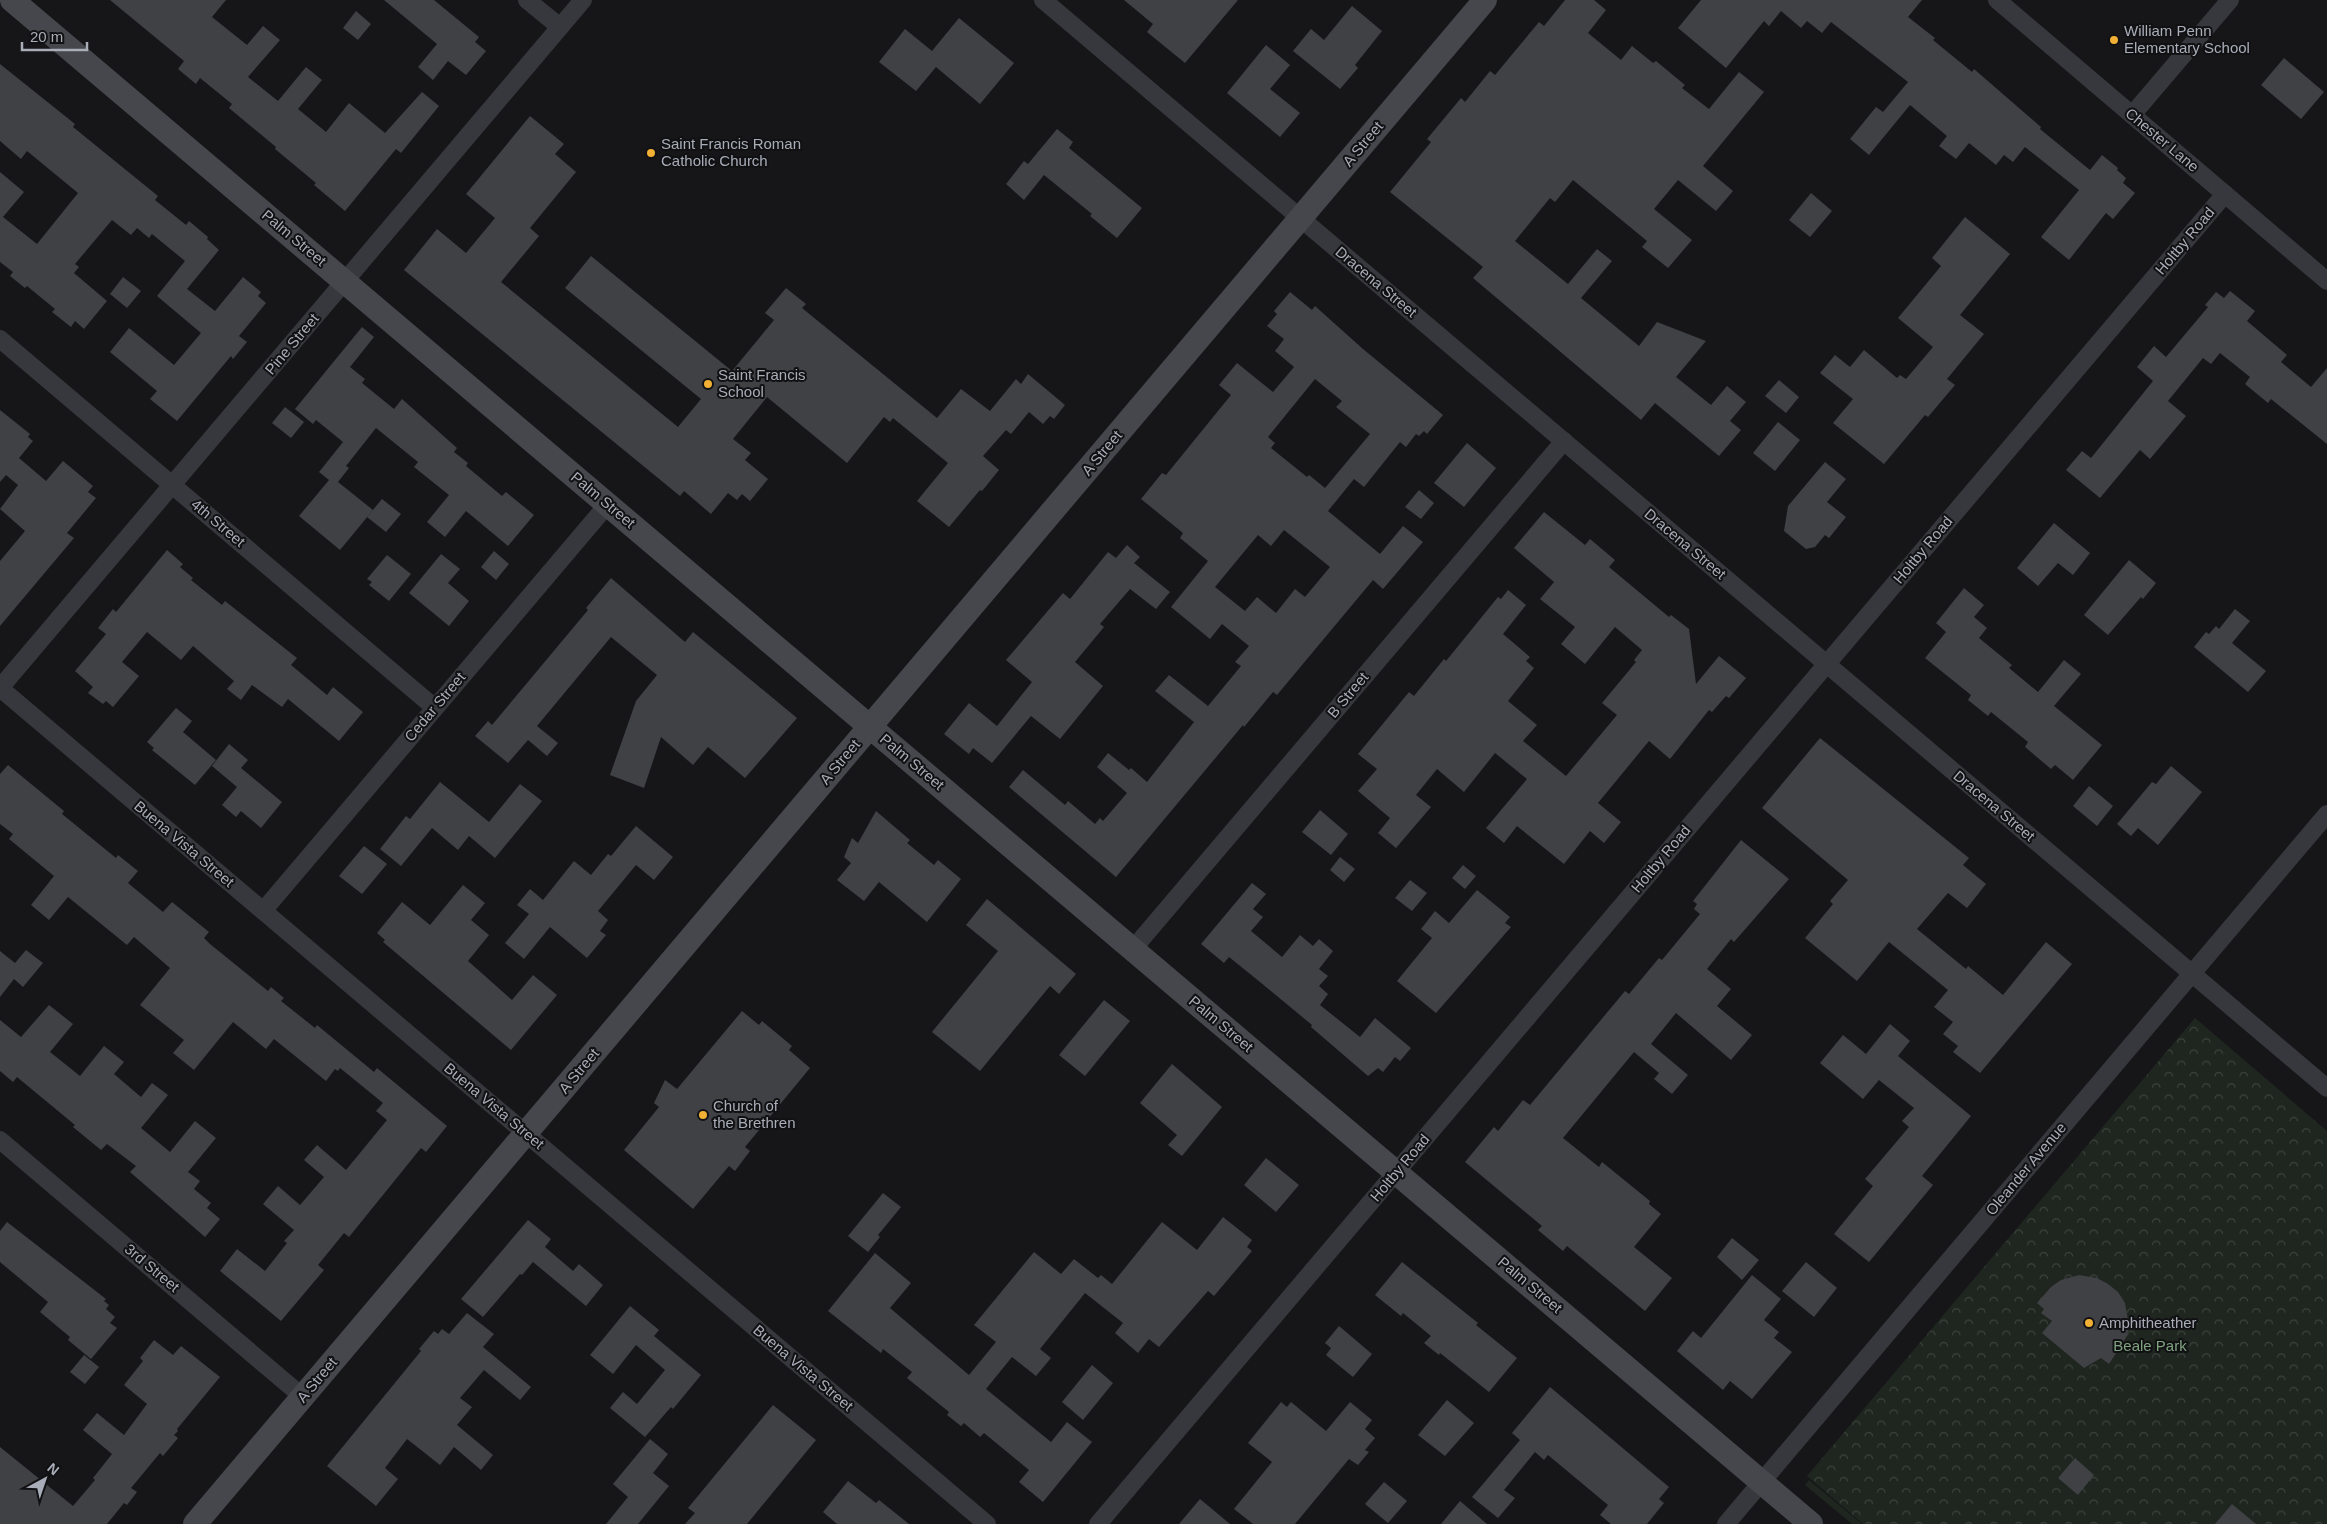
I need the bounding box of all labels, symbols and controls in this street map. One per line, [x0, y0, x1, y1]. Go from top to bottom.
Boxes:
scale bar [22, 20, 88, 52]
place label: William Penn Elementary School [2124, 22, 2250, 56]
text: 20 m [30, 28, 63, 45]
marker: William Penn Elementary School [2108, 34, 2120, 46]
street label: Chester Lane [2122, 104, 2202, 175]
street label: A Street [1339, 117, 1387, 170]
place label: Saint Francis Roman Catholic Church [661, 135, 801, 169]
marker: Saint Francis Roman Catholic Church [645, 147, 657, 159]
street label: Holtby Road [2152, 204, 2218, 278]
street label: Palm Street [259, 206, 330, 270]
street label: Dracena Street [1332, 243, 1421, 321]
street label: Pine Street [261, 309, 323, 378]
place label: Saint Francis School [718, 366, 806, 400]
marker: Saint Francis School [702, 378, 714, 390]
street label: A Street [1078, 426, 1126, 479]
street label: Palm Street [568, 468, 639, 532]
street label: 4th Street [188, 495, 249, 551]
street label: Dracena Street [1641, 505, 1730, 583]
street label: Holtby Road [1890, 513, 1956, 587]
street label: Cedar Street [401, 668, 469, 745]
street label: B Street [1324, 668, 1372, 721]
street label: Palm Street [877, 730, 948, 794]
street label: A Street [816, 735, 864, 788]
street label: Dracena Street [1950, 767, 2039, 845]
street label: Buena Vista Street [131, 797, 238, 891]
street label: Holtby Road [1628, 822, 1694, 896]
street label: Palm Street [1186, 992, 1257, 1056]
street label: A Street [555, 1044, 603, 1097]
street label: Buena Vista Street [441, 1059, 548, 1153]
place label: Church of the Brethren [713, 1097, 796, 1131]
marker: Church of the Brethren [697, 1109, 709, 1121]
street label: Oleander Avenue [1982, 1119, 2069, 1218]
street label: Holtby Road [1367, 1131, 1433, 1205]
street label: 3rd Street [122, 1240, 184, 1296]
street label: Palm Street [1495, 1253, 1566, 1317]
place label: Amphitheather [2099, 1314, 2197, 1331]
marker: Amphitheather [2083, 1317, 2095, 1329]
street label: Buena Vista Street [750, 1321, 857, 1415]
park label: Beale Park [2113, 1337, 2187, 1354]
street label: A Street [293, 1353, 341, 1406]
north arrow [20, 1454, 70, 1504]
text: N [44, 1460, 62, 1478]

